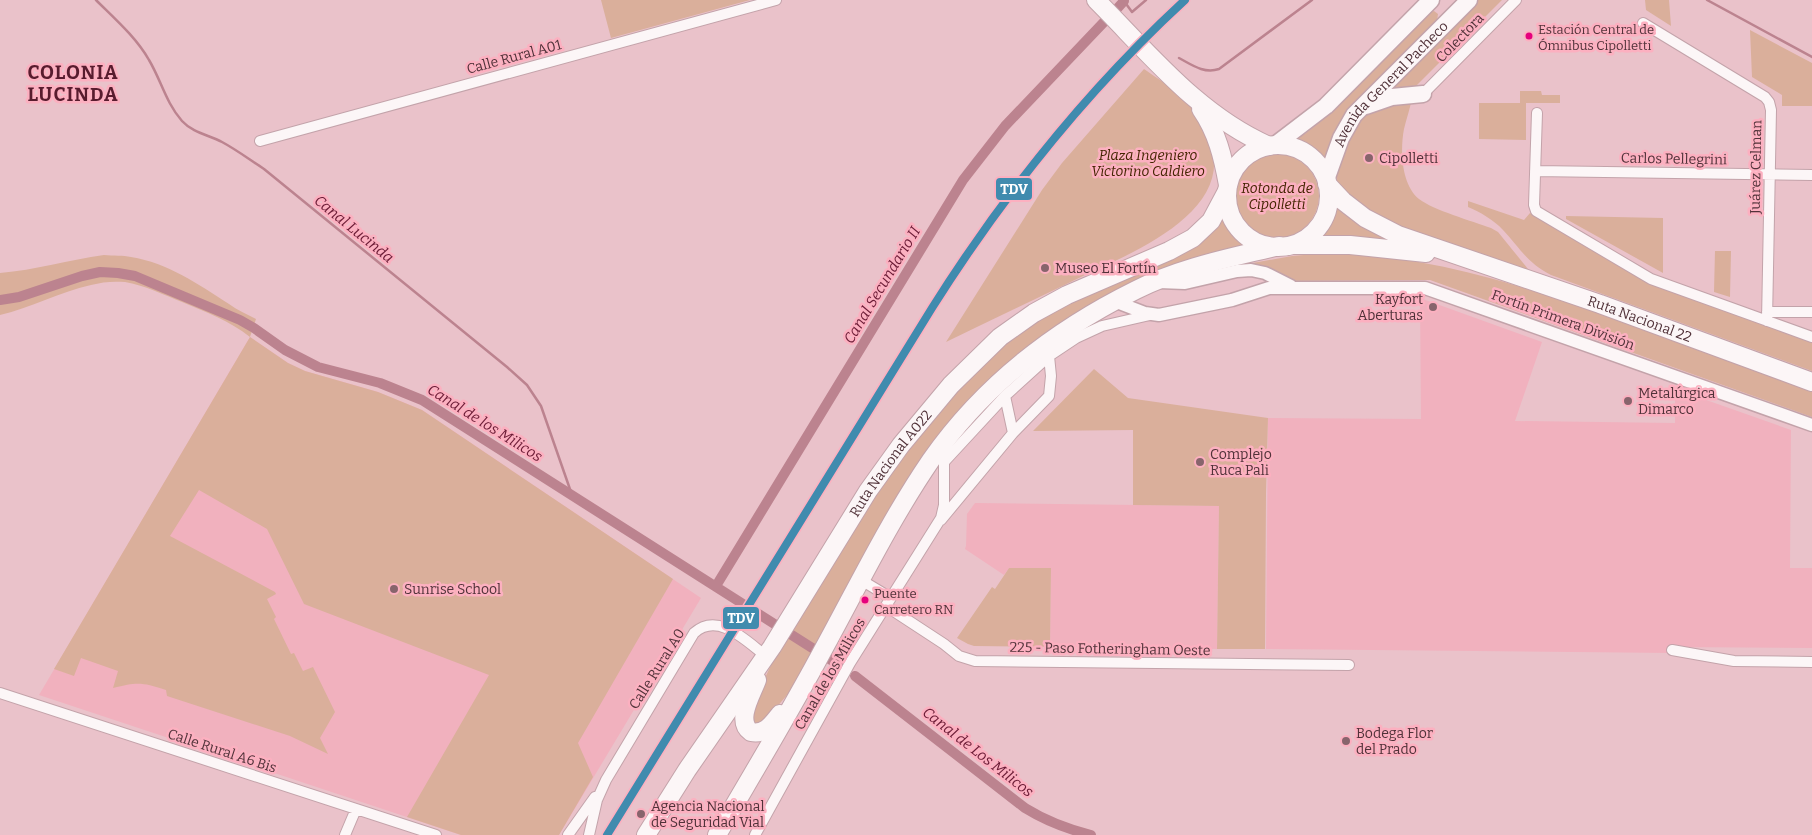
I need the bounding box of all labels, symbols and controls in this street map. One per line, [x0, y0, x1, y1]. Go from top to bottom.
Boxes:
street label: Colectora [1432, 10, 1488, 66]
street label: Avenida General Pacheco [1330, 18, 1451, 149]
place label: Estación Central de Ómnibus Cipolletti [1538, 22, 1654, 53]
marker: Estación Central de Ómnibus Cipolletti [1524, 31, 1534, 41]
street label: Calle Rural A01 [465, 36, 564, 78]
district label: COLONIA LUCINDA [27, 61, 119, 106]
street label: Juárez Celman [1747, 120, 1765, 215]
park label: Plaza Ingeniero Victorino Caldiero [1091, 147, 1205, 180]
place label: Cipolletti [1379, 150, 1438, 167]
street label: Carlos Pellegrini [1621, 150, 1727, 168]
marker: Cipolletti [1363, 152, 1375, 164]
line badge: TDV [995, 177, 1033, 201]
park label: Rotonda de Cipolletti [1241, 180, 1313, 213]
text: TDV [1000, 181, 1028, 198]
water label: Canal Lucinda [311, 191, 397, 267]
water label: Canal Secundario II [840, 223, 924, 347]
place label: Museo El Fortín [1055, 260, 1157, 277]
marker: Museo El Fortín [1039, 262, 1051, 274]
street label: Fortín Primera División [1489, 286, 1637, 354]
place label: Kayfort Aberturas [1357, 291, 1423, 324]
street label: Ruta Nacional 22 [1585, 292, 1694, 345]
marker: Kayfort Aberturas [1427, 301, 1439, 313]
water label: Canal de los Milicos [424, 380, 546, 466]
place label: Metalúrgica Dimarco [1638, 385, 1716, 418]
marker: Metalúrgica Dimarco [1622, 395, 1634, 407]
street label: Ruta Nacional A022 [846, 406, 935, 520]
place label: Complejo Ruca Pali [1210, 446, 1272, 479]
marker: Complejo Ruca Pali [1194, 456, 1206, 468]
place label: Sunrise School [404, 581, 501, 598]
marker: Sunrise School [388, 583, 400, 595]
place label: Puente Carretero RN [874, 586, 953, 617]
marker: Puente Carretero RN [860, 595, 870, 605]
line badge: TDV [722, 606, 760, 630]
text: TDV [727, 610, 755, 627]
street label: Canal de los Milicos [791, 615, 869, 733]
street label: Calle Rural A0 [625, 626, 689, 712]
street label: 225 - Paso Fotheringham Oeste [1009, 639, 1211, 659]
water label: Canal de Los Milicos [919, 703, 1037, 801]
street label: Calle Rural A6 Bis [165, 725, 279, 777]
place label: Bodega Flor del Prado [1356, 725, 1433, 758]
marker: Bodega Flor del Prado [1340, 735, 1352, 747]
place label: Agencia Nacional de Seguridad Vial [651, 798, 764, 831]
marker: Agencia Nacional de Seguridad Vial [635, 808, 647, 820]

